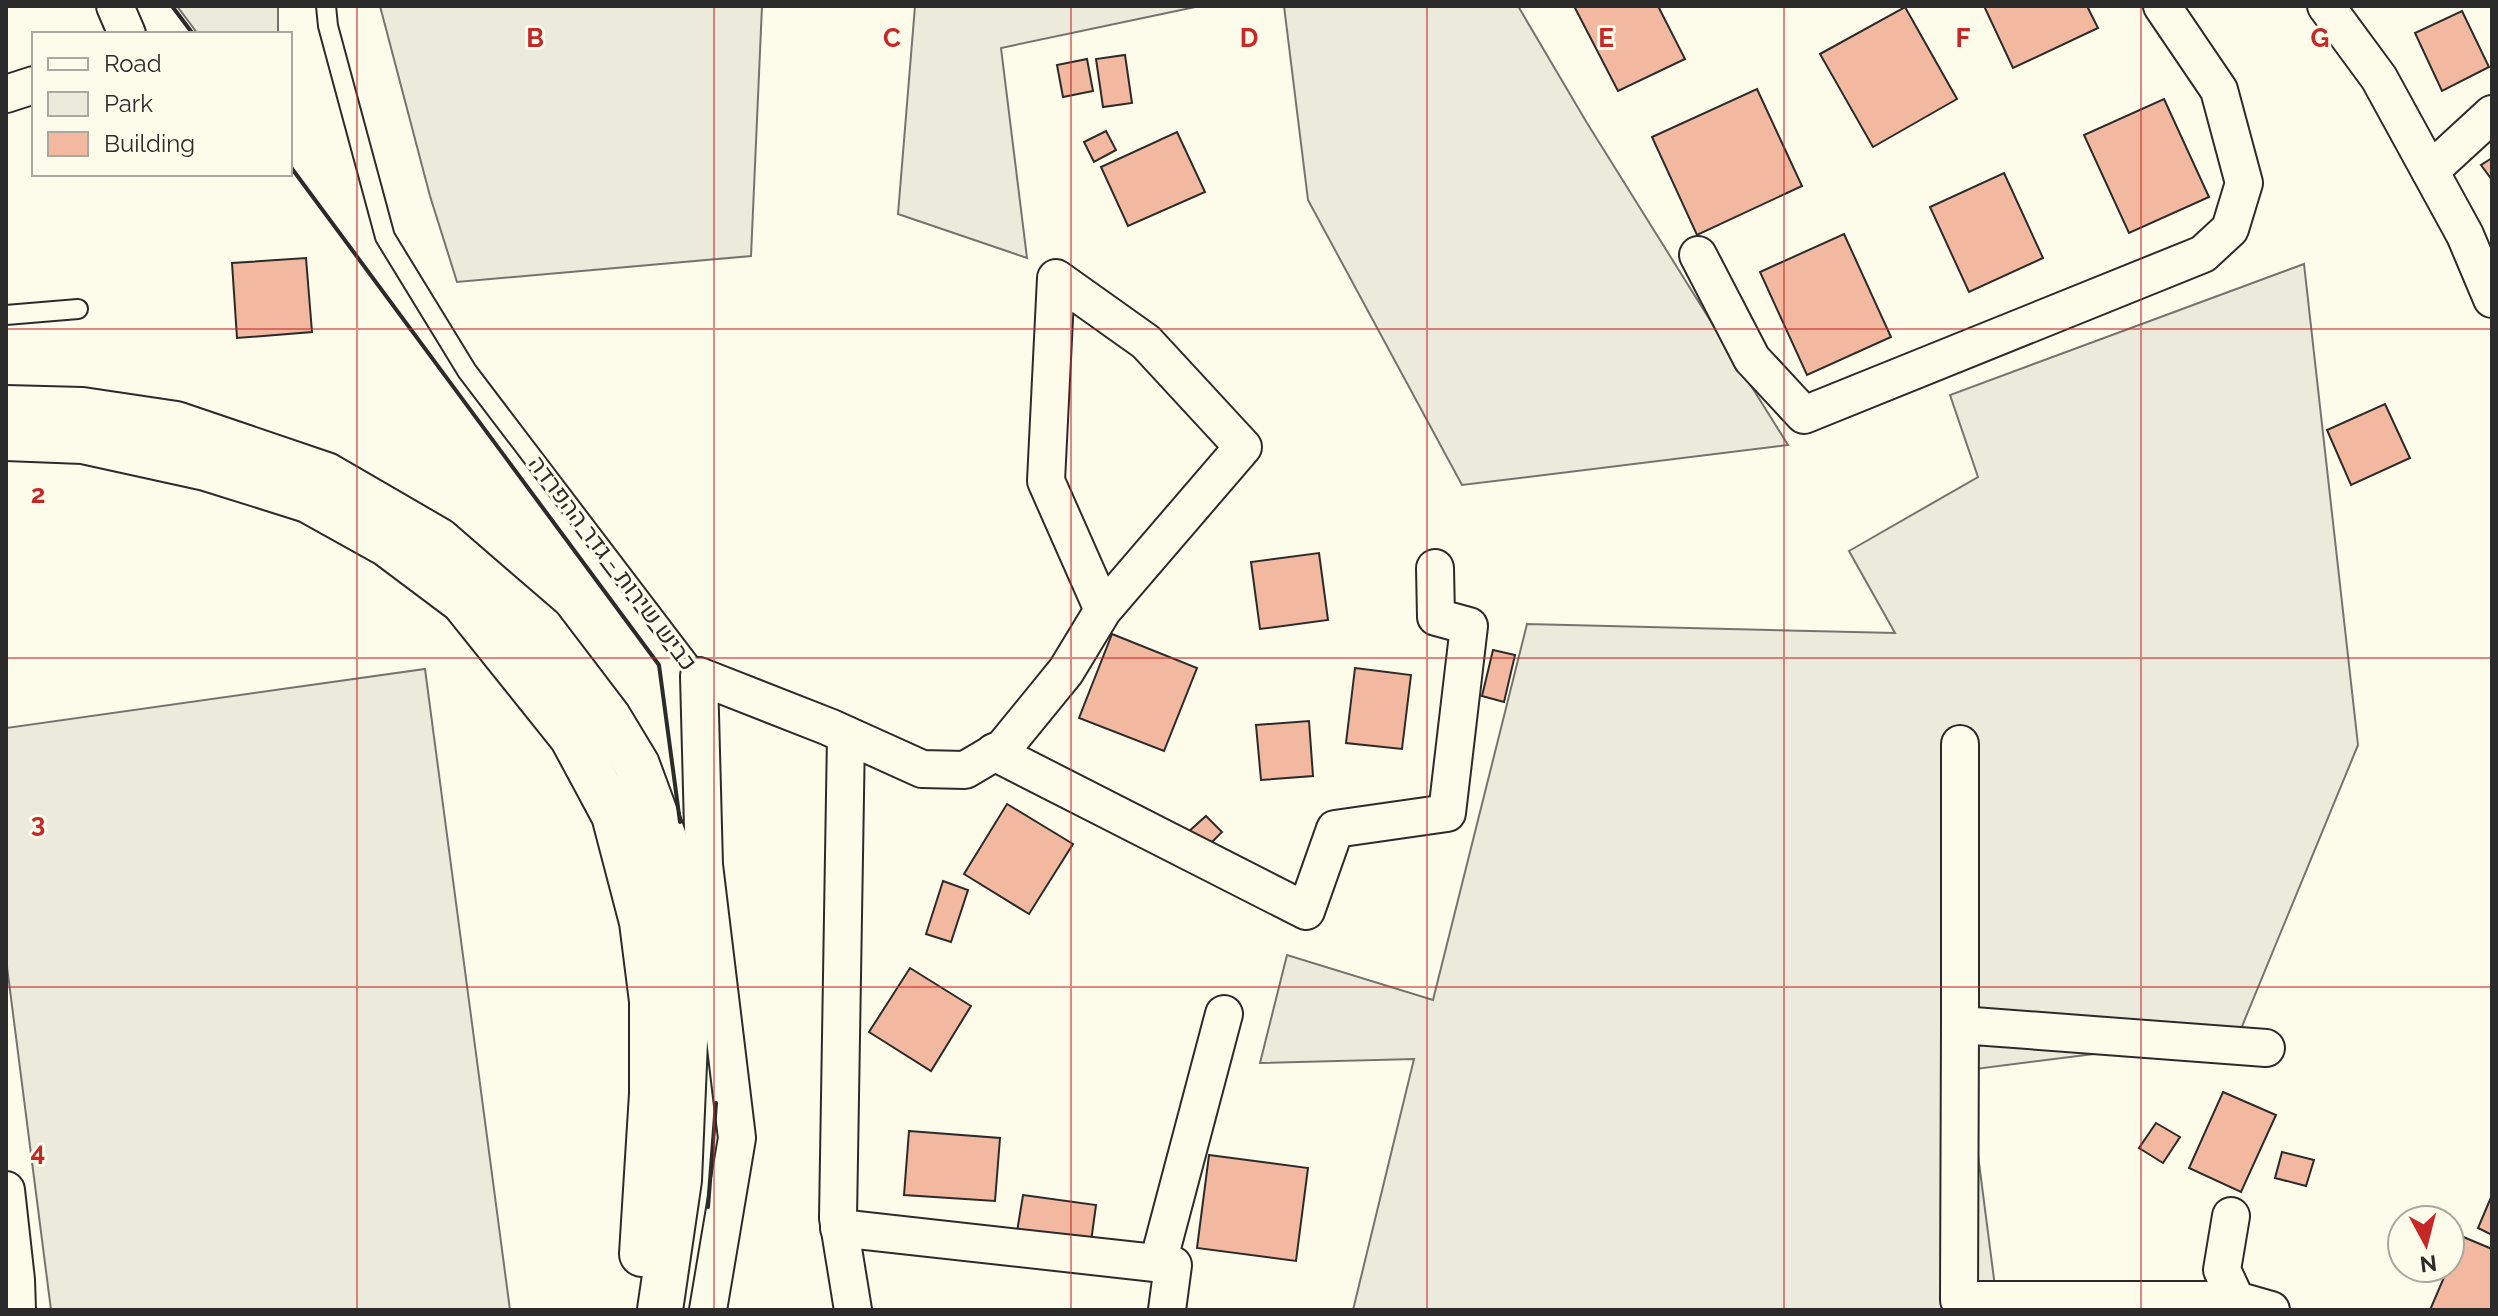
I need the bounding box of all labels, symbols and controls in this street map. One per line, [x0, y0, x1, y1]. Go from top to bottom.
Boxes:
text: B [526, 23, 544, 53]
text: C [883, 23, 901, 53]
text: D [1240, 23, 1258, 53]
text: E [1598, 23, 1614, 53]
text: F [1956, 23, 1971, 53]
text: G [2311, 23, 2329, 53]
legend [32, 32, 292, 176]
text: Road [104, 49, 162, 78]
text: Park [104, 89, 153, 118]
text: Building [104, 129, 195, 158]
street label: כביש שירות - גדר ההפרדה [523, 450, 703, 676]
text: 2 [31, 479, 45, 509]
text: 3 [31, 808, 45, 838]
text: 4 [31, 1137, 45, 1167]
north arrow [2386, 1204, 2466, 1284]
text: N [2419, 1250, 2438, 1278]

